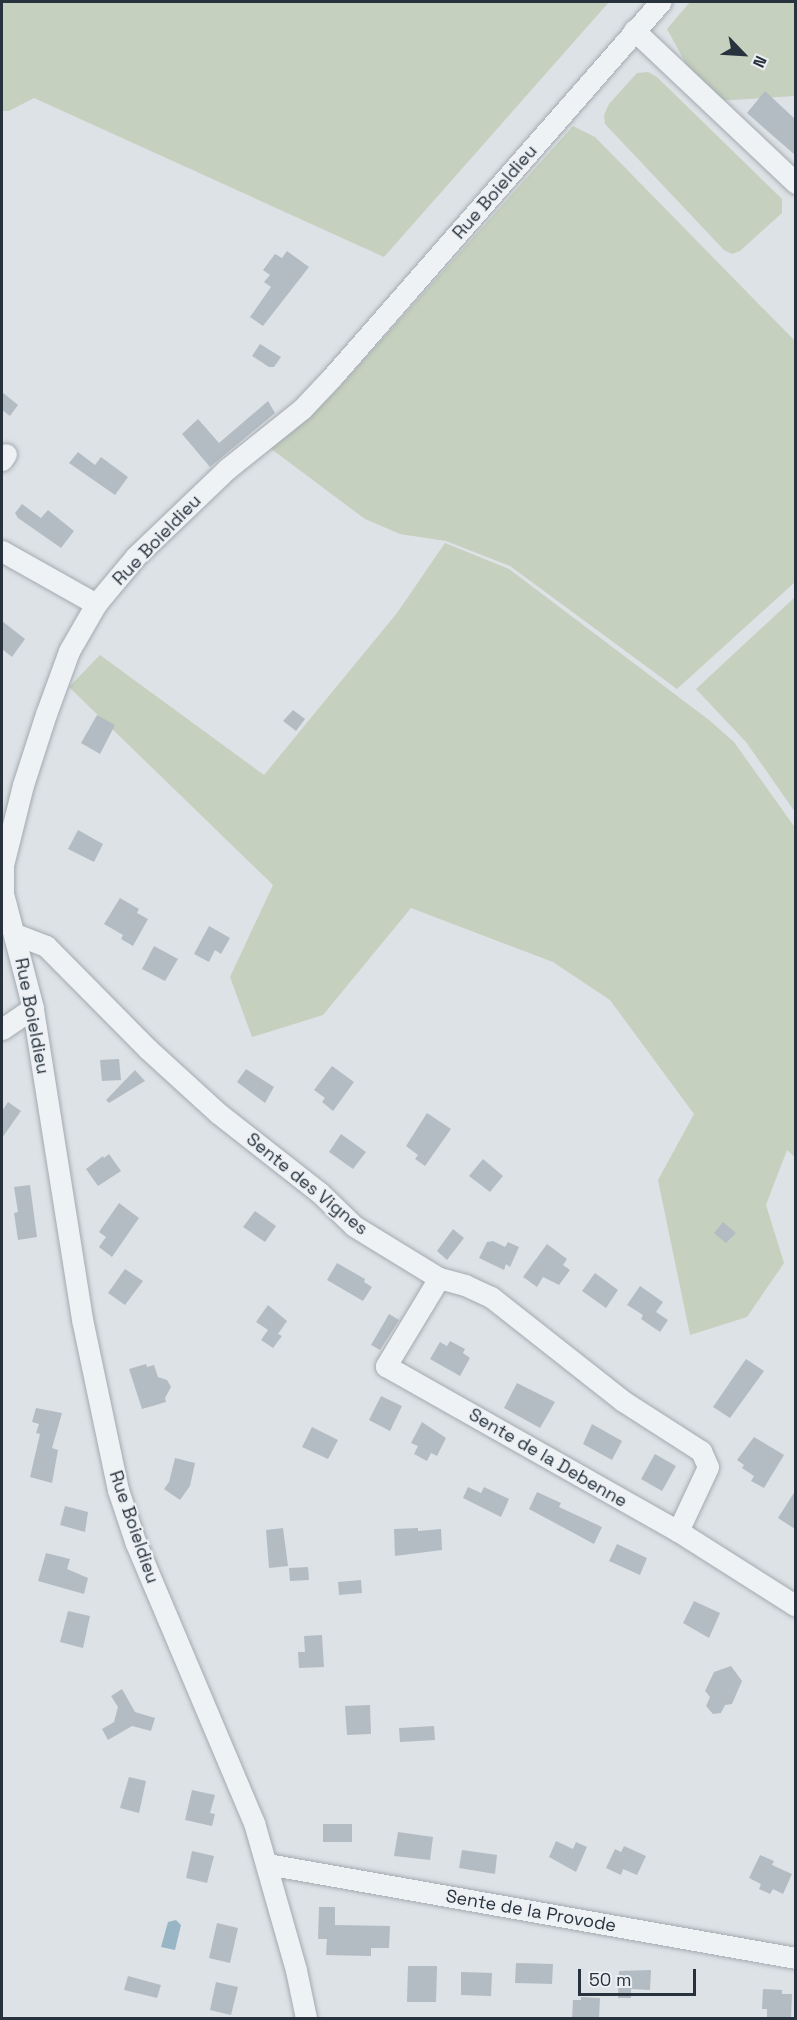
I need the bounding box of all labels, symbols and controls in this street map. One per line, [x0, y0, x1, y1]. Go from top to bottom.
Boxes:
north arrow [713, 24, 773, 84]
text: N [748, 53, 772, 71]
street label: Rue Boieldieu [448, 140, 542, 244]
street label: Rue Boieldieu [108, 490, 206, 590]
street label: Rue Boieldieu [10, 956, 54, 1076]
street label: Sente des Vignes [242, 1128, 372, 1240]
street label: Sente de la Debenne [465, 1404, 631, 1512]
street label: Rue Boieldieu [105, 1468, 163, 1586]
street label: Sente de la Provode [444, 1885, 618, 1937]
scale bar [581, 1957, 700, 1995]
text: 50 m [589, 1968, 631, 1991]

